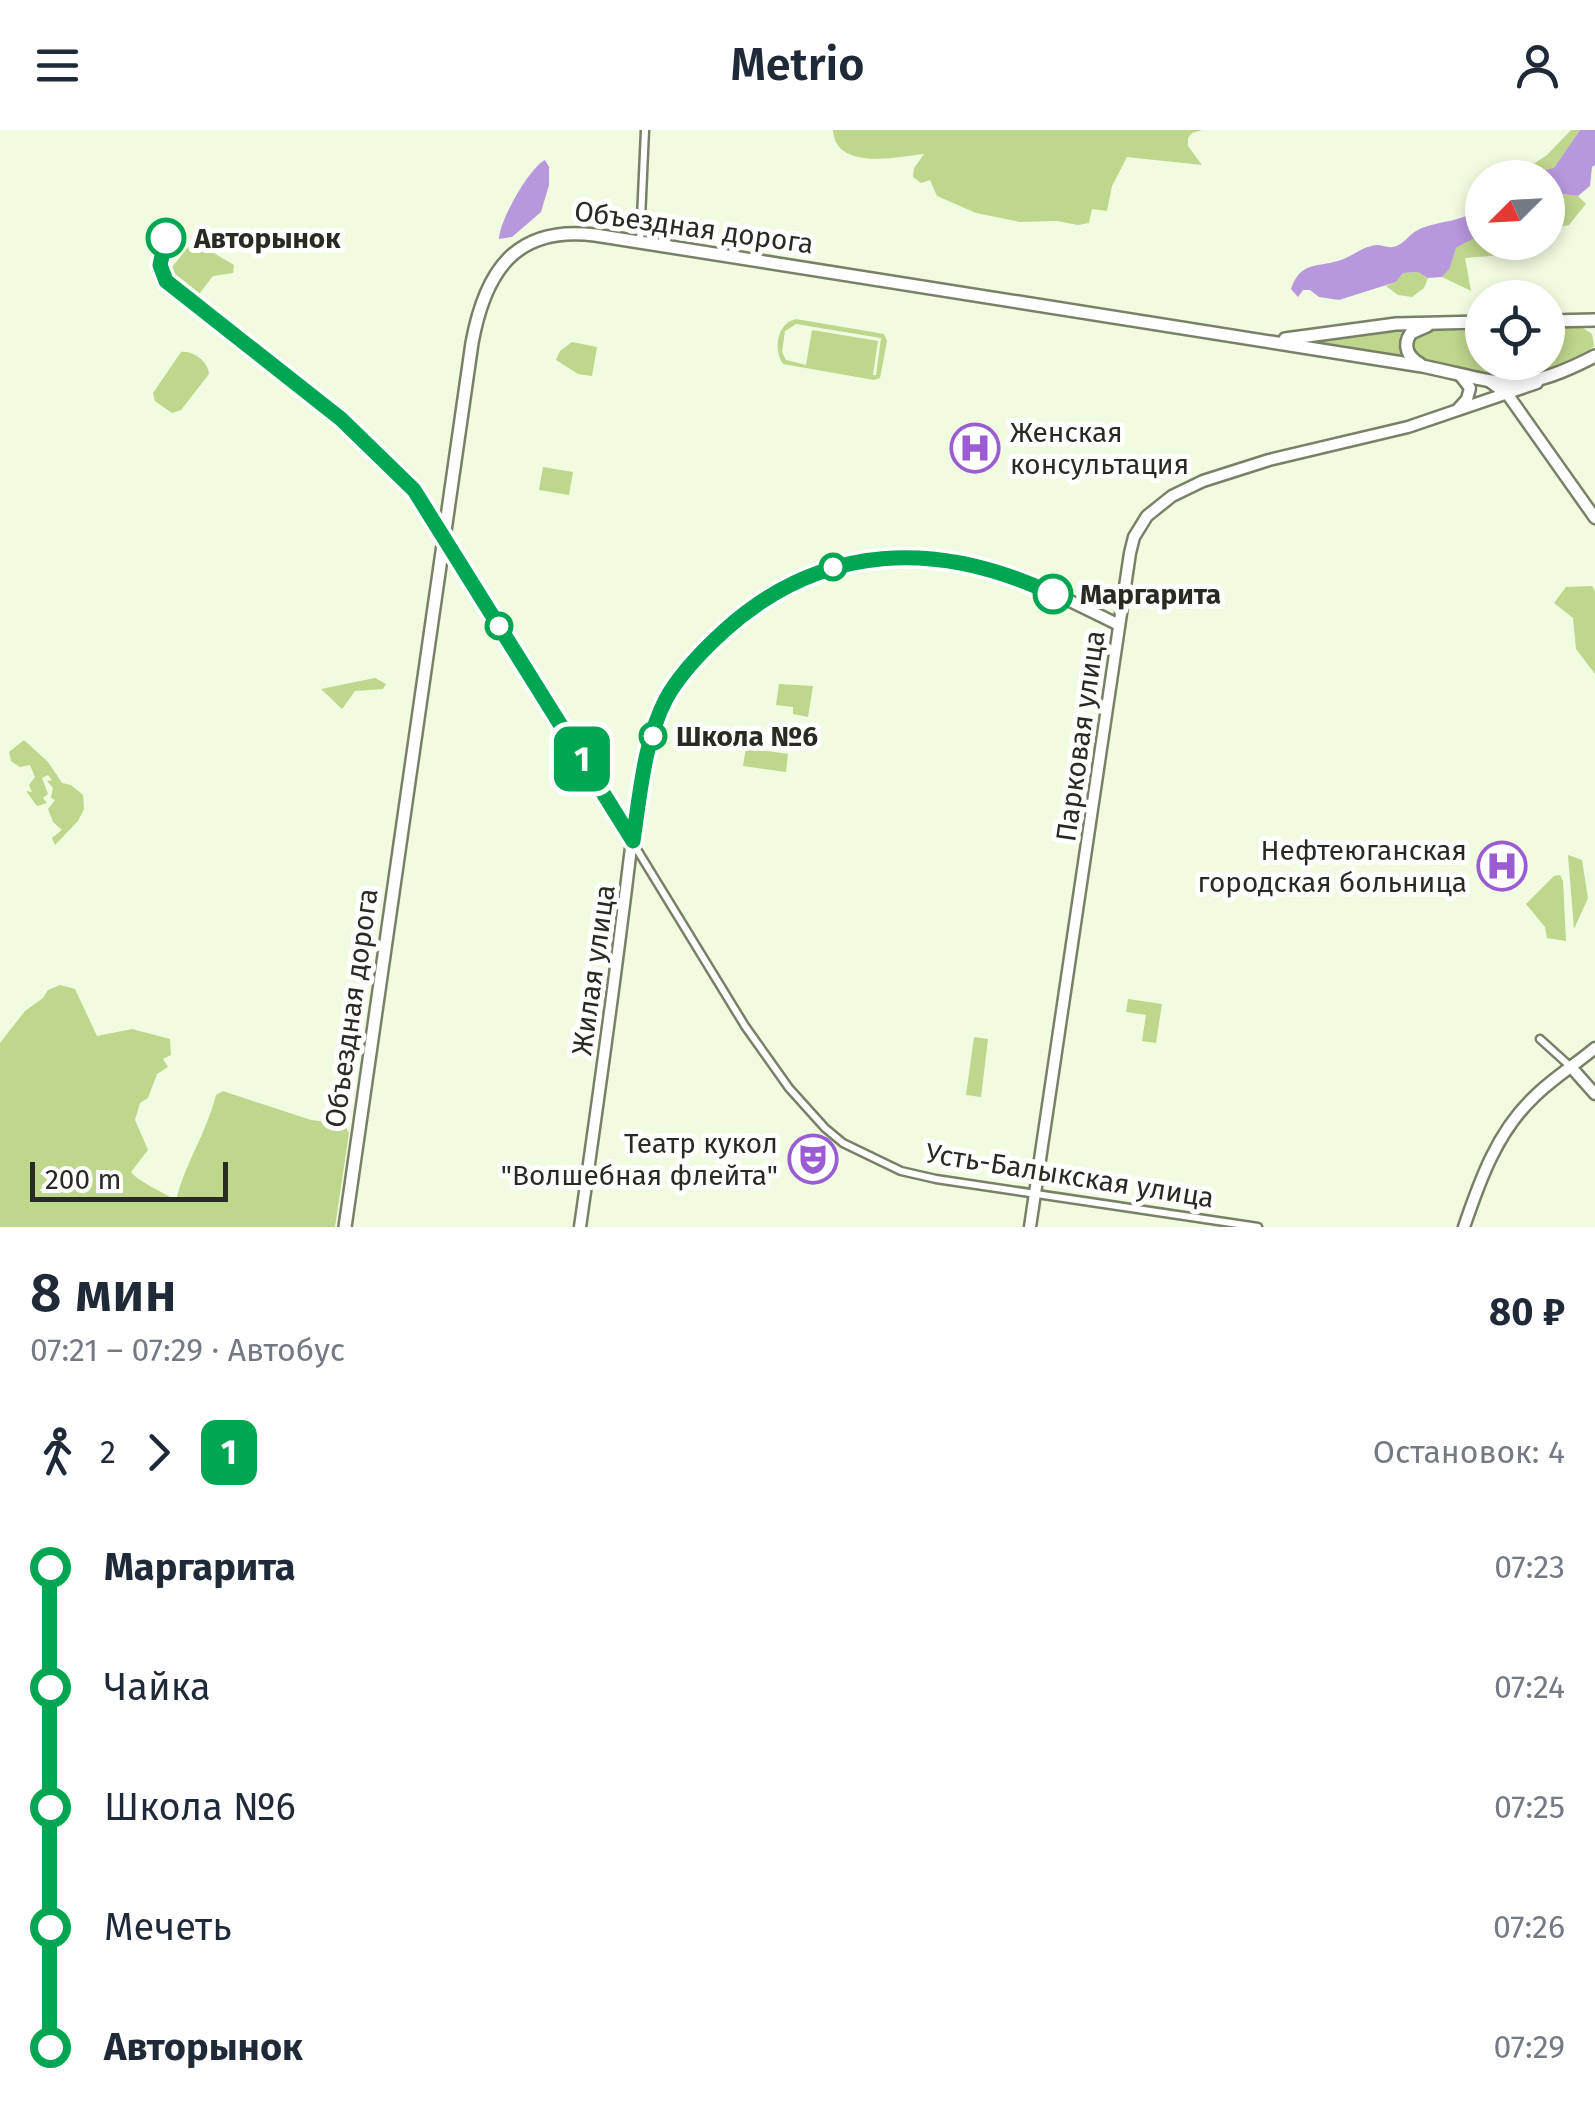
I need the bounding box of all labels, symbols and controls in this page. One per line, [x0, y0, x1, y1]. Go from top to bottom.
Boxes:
icon: menu [30, 38, 85, 93]
text: Metrio [730, 38, 865, 92]
icon: person [1510, 38, 1565, 93]
north arrow [1465, 160, 1565, 260]
map controls [1465, 160, 1565, 380]
street label: Объездная дорога [572, 194, 816, 261]
marker: Авторынок [147, 219, 185, 257]
place label: Авторынок [193, 222, 341, 255]
button: locate [1465, 280, 1565, 380]
place label: Женская консультация [1010, 416, 1189, 481]
hospital icon: Женская консультация [949, 422, 1001, 474]
unlabelled marker [820, 554, 846, 580]
marker: Маргарита [1034, 575, 1072, 613]
place label: Маргарита [1080, 578, 1221, 611]
unlabelled marker [486, 613, 512, 639]
street label: Парковая улица [1049, 628, 1112, 844]
place label: Школа №6 [676, 720, 818, 753]
marker: Школа №6 [640, 723, 666, 749]
line badge: 1 [550, 726, 614, 792]
text: 1 [574, 738, 590, 780]
place label: Нефтеюганская городская больница [1198, 834, 1467, 899]
hospital icon: Нефтеюганская городская больница [1476, 840, 1528, 892]
street label: Жилая улица [565, 883, 622, 1058]
street label: Объездная дорога [318, 886, 385, 1130]
place label: Театр кукол "Волшебная флейта" [501, 1127, 778, 1192]
theatre icon: Театр кукол "Волшебная флейта" [787, 1133, 839, 1185]
street label: Усть-Балыкская улица [923, 1136, 1216, 1215]
scale bar [30, 1157, 228, 1202]
text: 200 m [45, 1163, 122, 1196]
text: 8 мин [30, 1260, 177, 1326]
text: 80 ₽ [1489, 1289, 1565, 1335]
text: 07:21 – 07:29 · Автобус [30, 1331, 345, 1369]
icon: walk [30, 1425, 85, 1480]
icon: forward [131, 1425, 186, 1480]
text: 1 [221, 1431, 237, 1473]
text: 2 [100, 1433, 116, 1471]
text: Остановок: 4 [1373, 1433, 1565, 1471]
text: Маргарита [104, 1544, 296, 1590]
text: 07:23 [1494, 1548, 1565, 1586]
text: Чайка [104, 1664, 211, 1710]
text: 07:24 [1494, 1668, 1565, 1706]
text: Школа №6 [104, 1784, 296, 1830]
text: 07:25 [1494, 1788, 1565, 1826]
text: Мечеть [104, 1904, 232, 1950]
text: 07:26 [1493, 1908, 1565, 1946]
text: Авторынок [104, 2024, 303, 2070]
text: 07:29 [1494, 2028, 1565, 2066]

